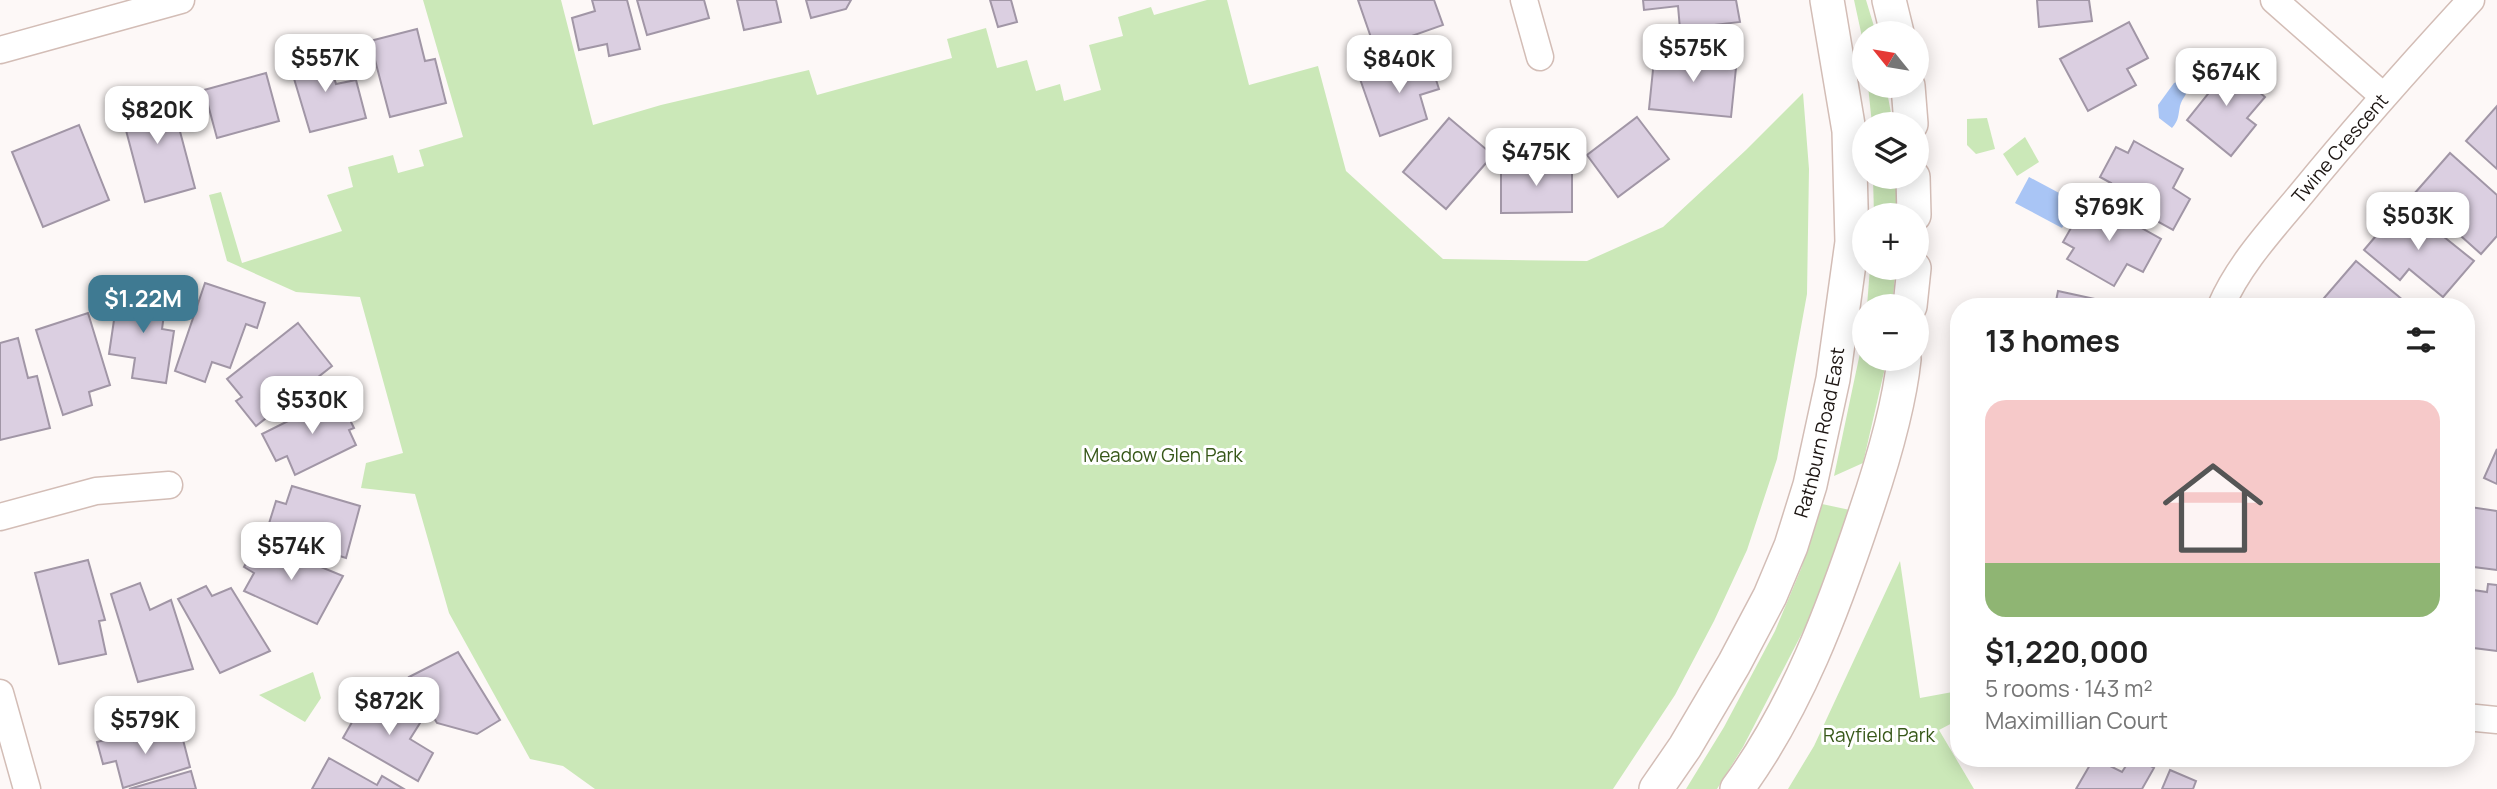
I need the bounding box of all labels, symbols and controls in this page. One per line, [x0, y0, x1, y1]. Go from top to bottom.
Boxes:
north arrow [1852, 21, 1928, 98]
map controls [1852, 21, 1929, 371]
pin: $575K [1644, 24, 1742, 84]
text: $575K [1659, 31, 1727, 63]
pin: $557K [276, 34, 374, 94]
pin: $840K [1350, 36, 1448, 95]
text: $557K [291, 41, 359, 73]
text: $840K [1363, 42, 1435, 74]
pin: $674K [2177, 48, 2275, 108]
text: $674K [2192, 55, 2260, 87]
pin: $820K [108, 86, 206, 146]
street label: Twine Crescent [2286, 88, 2394, 209]
text: $820K [121, 93, 193, 125]
button: layers [1852, 112, 1929, 189]
pin: $475K [1487, 128, 1585, 188]
text: $475K [1501, 135, 1571, 167]
pin: $769K [2060, 184, 2158, 243]
text: $769K [2074, 190, 2144, 222]
pin: $503K [2369, 192, 2467, 252]
text: $503K [2382, 199, 2454, 231]
button: + [1852, 203, 1929, 280]
pin: $1.22M [86, 276, 200, 335]
text: $1.22M [104, 282, 182, 314]
button: − [1852, 294, 1929, 371]
text: 13 homes [1985, 320, 2120, 361]
icon: filters [2402, 321, 2440, 359]
street label: Rathburn Road East [1788, 346, 1850, 521]
pin: $530K [263, 376, 361, 436]
text: $530K [276, 383, 348, 415]
park label: Meadow Glen Park [1083, 442, 1243, 468]
icon: home [2150, 445, 2276, 571]
pin: $574K [242, 522, 340, 582]
text: $574K [257, 529, 325, 561]
text: $1,220,000 [1985, 631, 2149, 672]
text: 5 rooms · 143 m² [1985, 672, 2153, 704]
pin: $872K [340, 678, 438, 737]
text: $872K [354, 684, 424, 716]
pin: $579K [96, 696, 194, 756]
text: $579K [110, 703, 180, 735]
text: Maximillian Court [1985, 704, 2168, 736]
park label: Rayfield Park [1823, 722, 1936, 748]

